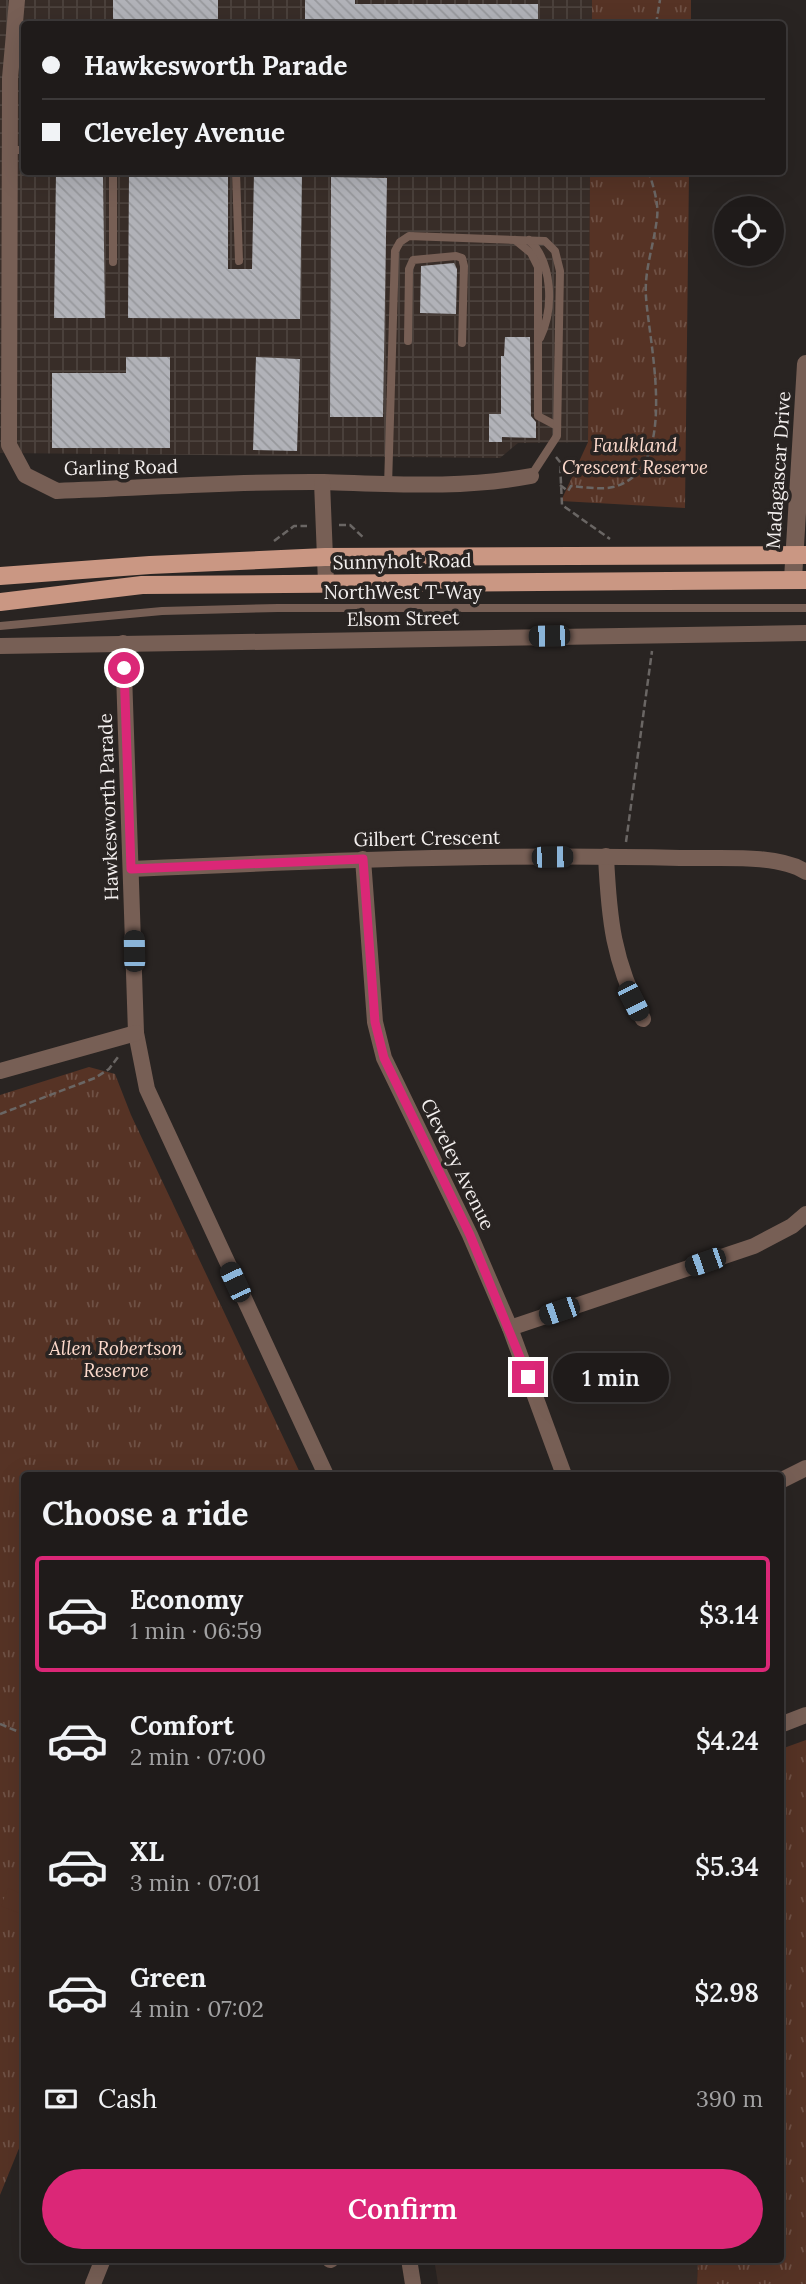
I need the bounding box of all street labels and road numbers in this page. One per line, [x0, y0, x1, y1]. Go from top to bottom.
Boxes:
street label: Madagascar Drive [761, 390, 795, 550]
street label: Garling Road [64, 454, 178, 480]
street label: Sunnyholt Road [332, 548, 472, 574]
street label: NorthWest T-Way [324, 580, 482, 604]
street label: Elsom Street [346, 605, 460, 631]
street label: Hawkesworth Parade [93, 713, 123, 901]
street label: Gilbert Crescent [354, 825, 501, 851]
street label: Cleveley Avenue [416, 1094, 500, 1234]

